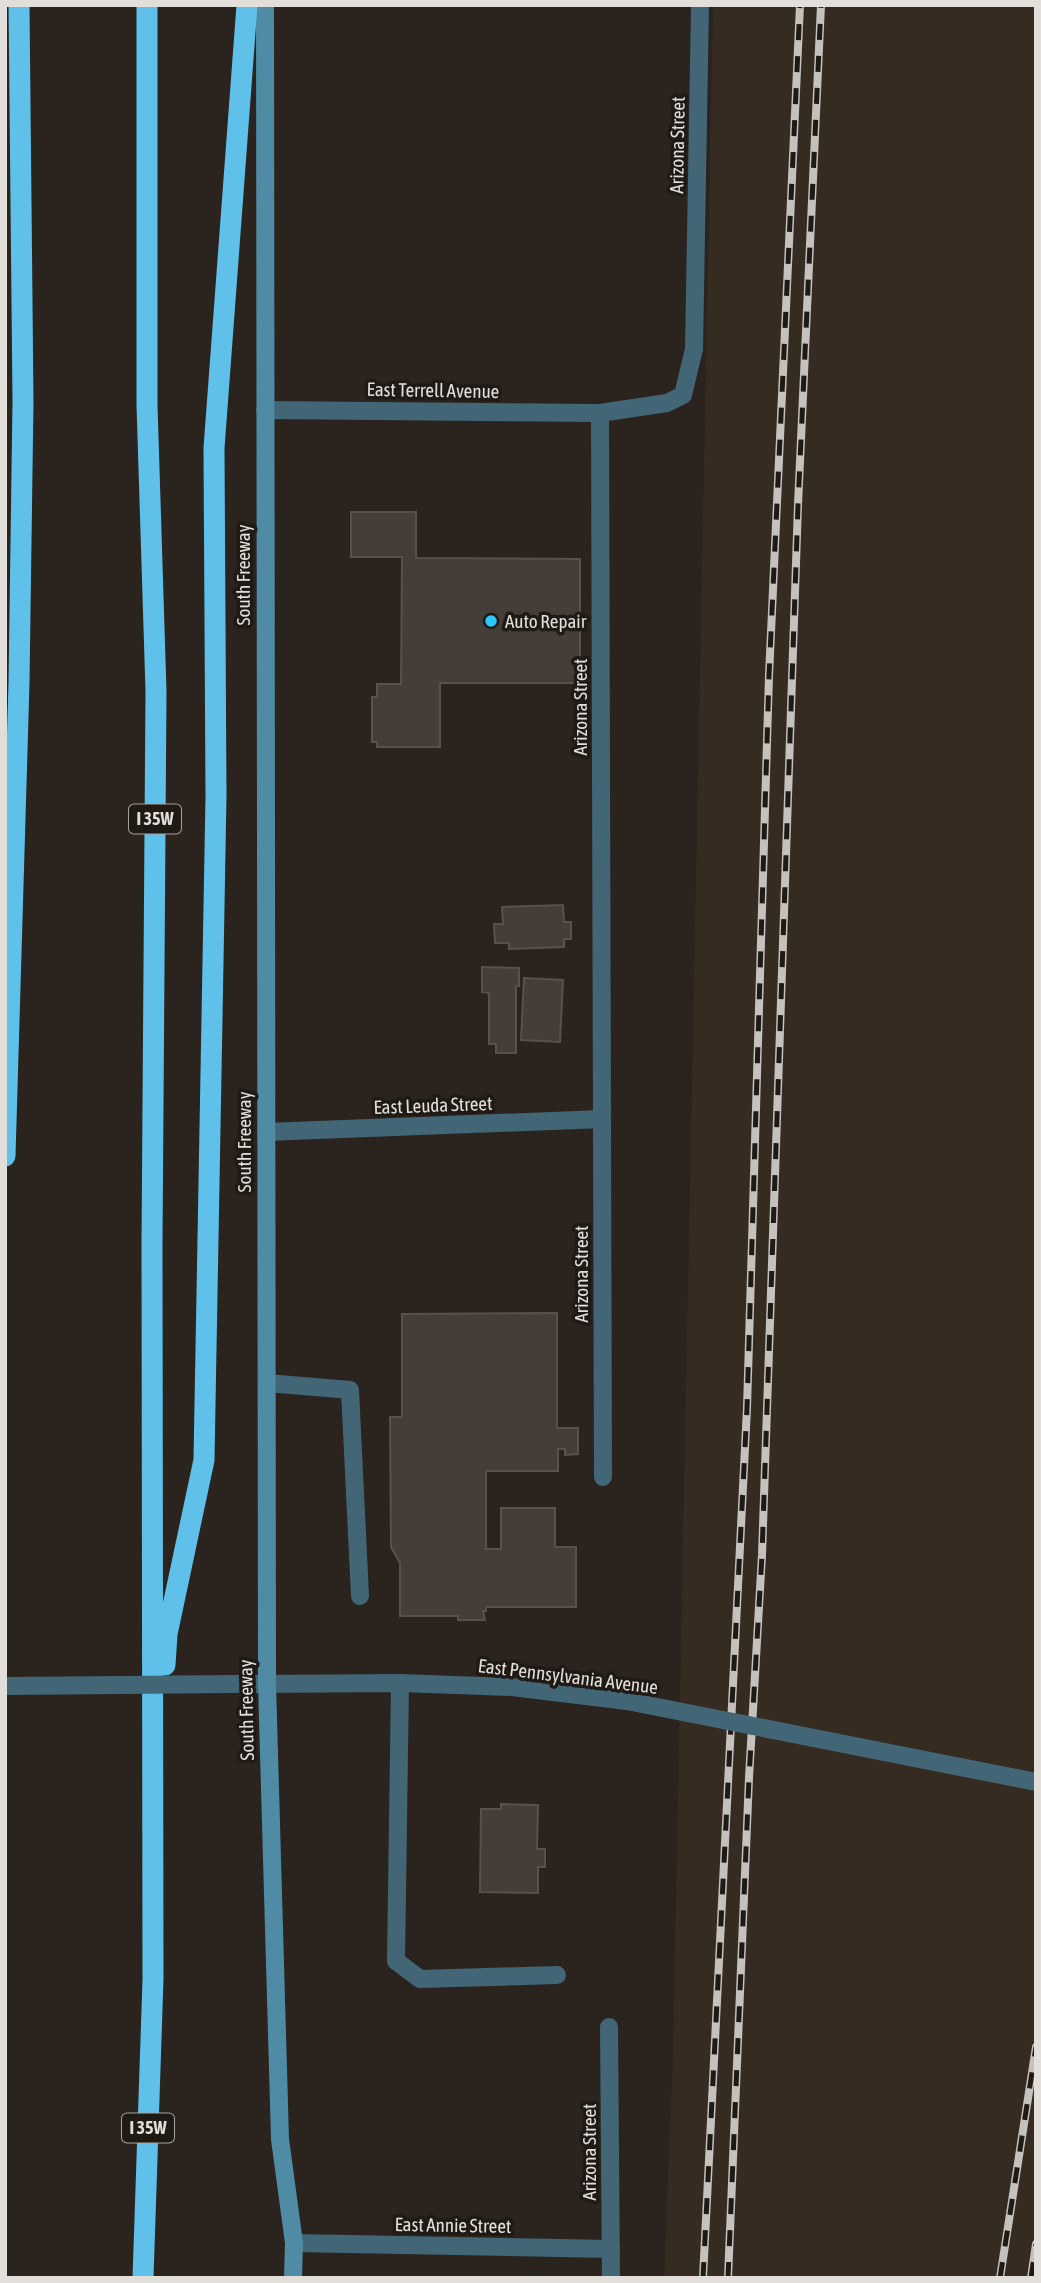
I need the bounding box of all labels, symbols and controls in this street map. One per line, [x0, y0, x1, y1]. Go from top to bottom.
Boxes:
street label: Arizona Street [665, 96, 689, 194]
street label: East Terrell Avenue [366, 378, 500, 402]
street label: South Freeway [232, 524, 254, 626]
place label: Auto Repair [505, 610, 587, 632]
marker: Auto Repair [483, 613, 499, 629]
street label: Arizona Street [569, 658, 591, 756]
road number: I 35W [129, 804, 181, 834]
street label: South Freeway [233, 1091, 255, 1193]
street label: East Leuda Street [373, 1092, 493, 1118]
street label: Arizona Street [570, 1225, 592, 1323]
street label: East Pennsylvania Avenue [477, 1654, 659, 1698]
street label: South Freeway [234, 1659, 258, 1761]
street label: Arizona Street [578, 2103, 600, 2201]
road number: I 35W [122, 2114, 174, 2142]
street label: East Annie Street [394, 2213, 512, 2237]

